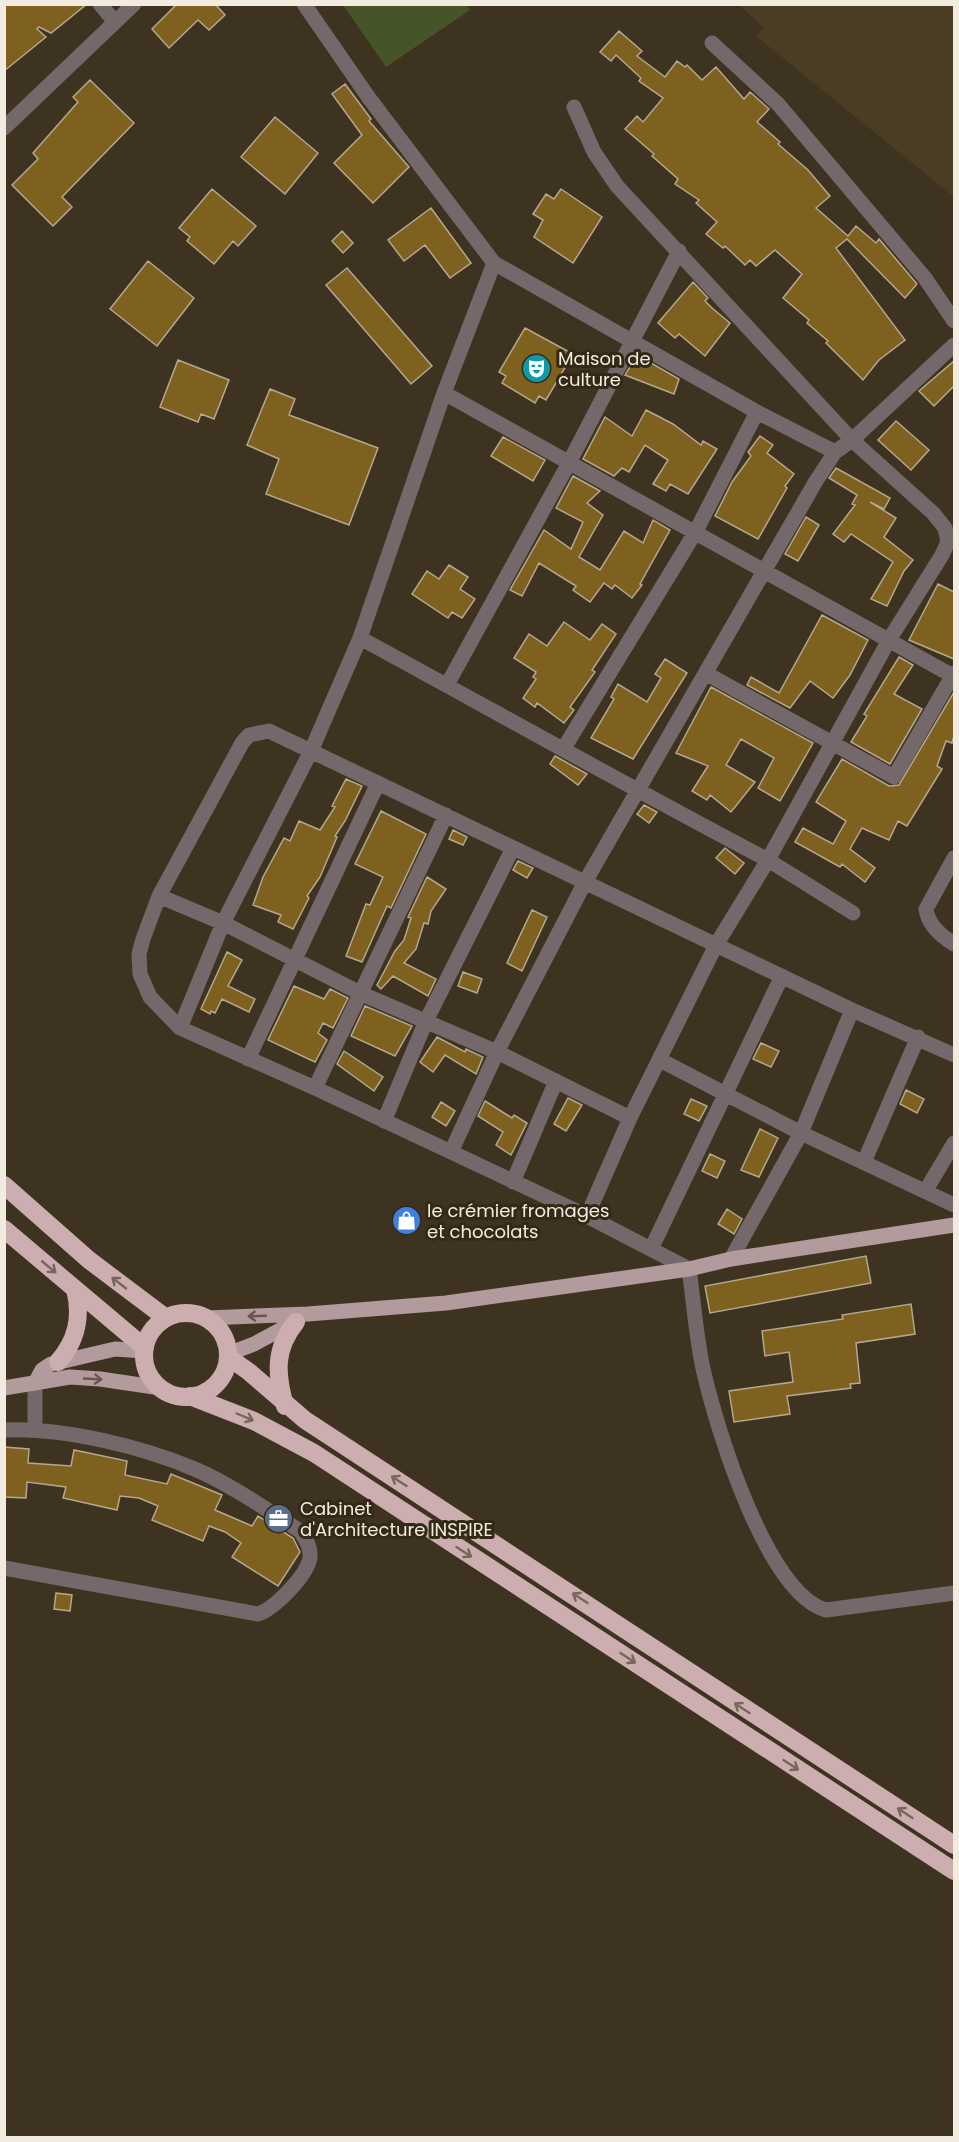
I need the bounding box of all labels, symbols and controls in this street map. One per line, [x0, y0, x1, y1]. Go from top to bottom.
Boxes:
place label: Maison de culture [558, 346, 651, 392]
theatre icon: Maison de culture [521, 352, 553, 384]
place label: le crémier fromages et chocolats [427, 1198, 609, 1244]
shop icon: le crémier fromages et chocolats [390, 1204, 422, 1236]
one-way arrow [41, 1260, 56, 1274]
one-way arrow [112, 1277, 128, 1289]
one-way arrow [247, 1311, 267, 1322]
one-way arrow [82, 1373, 102, 1384]
one-way arrow [235, 1412, 253, 1423]
one-way arrow [391, 1475, 408, 1487]
place label: Cabinet d'Architecture INSPIRE [300, 1496, 493, 1542]
office icon: Cabinet d'Architecture INSPIRE [263, 1502, 295, 1534]
one-way arrow [456, 1545, 473, 1558]
one-way arrow [572, 1592, 589, 1604]
one-way arrow [619, 1652, 635, 1664]
one-way arrow [733, 1701, 750, 1714]
one-way arrow [782, 1759, 799, 1771]
one-way arrow [897, 1807, 914, 1820]

